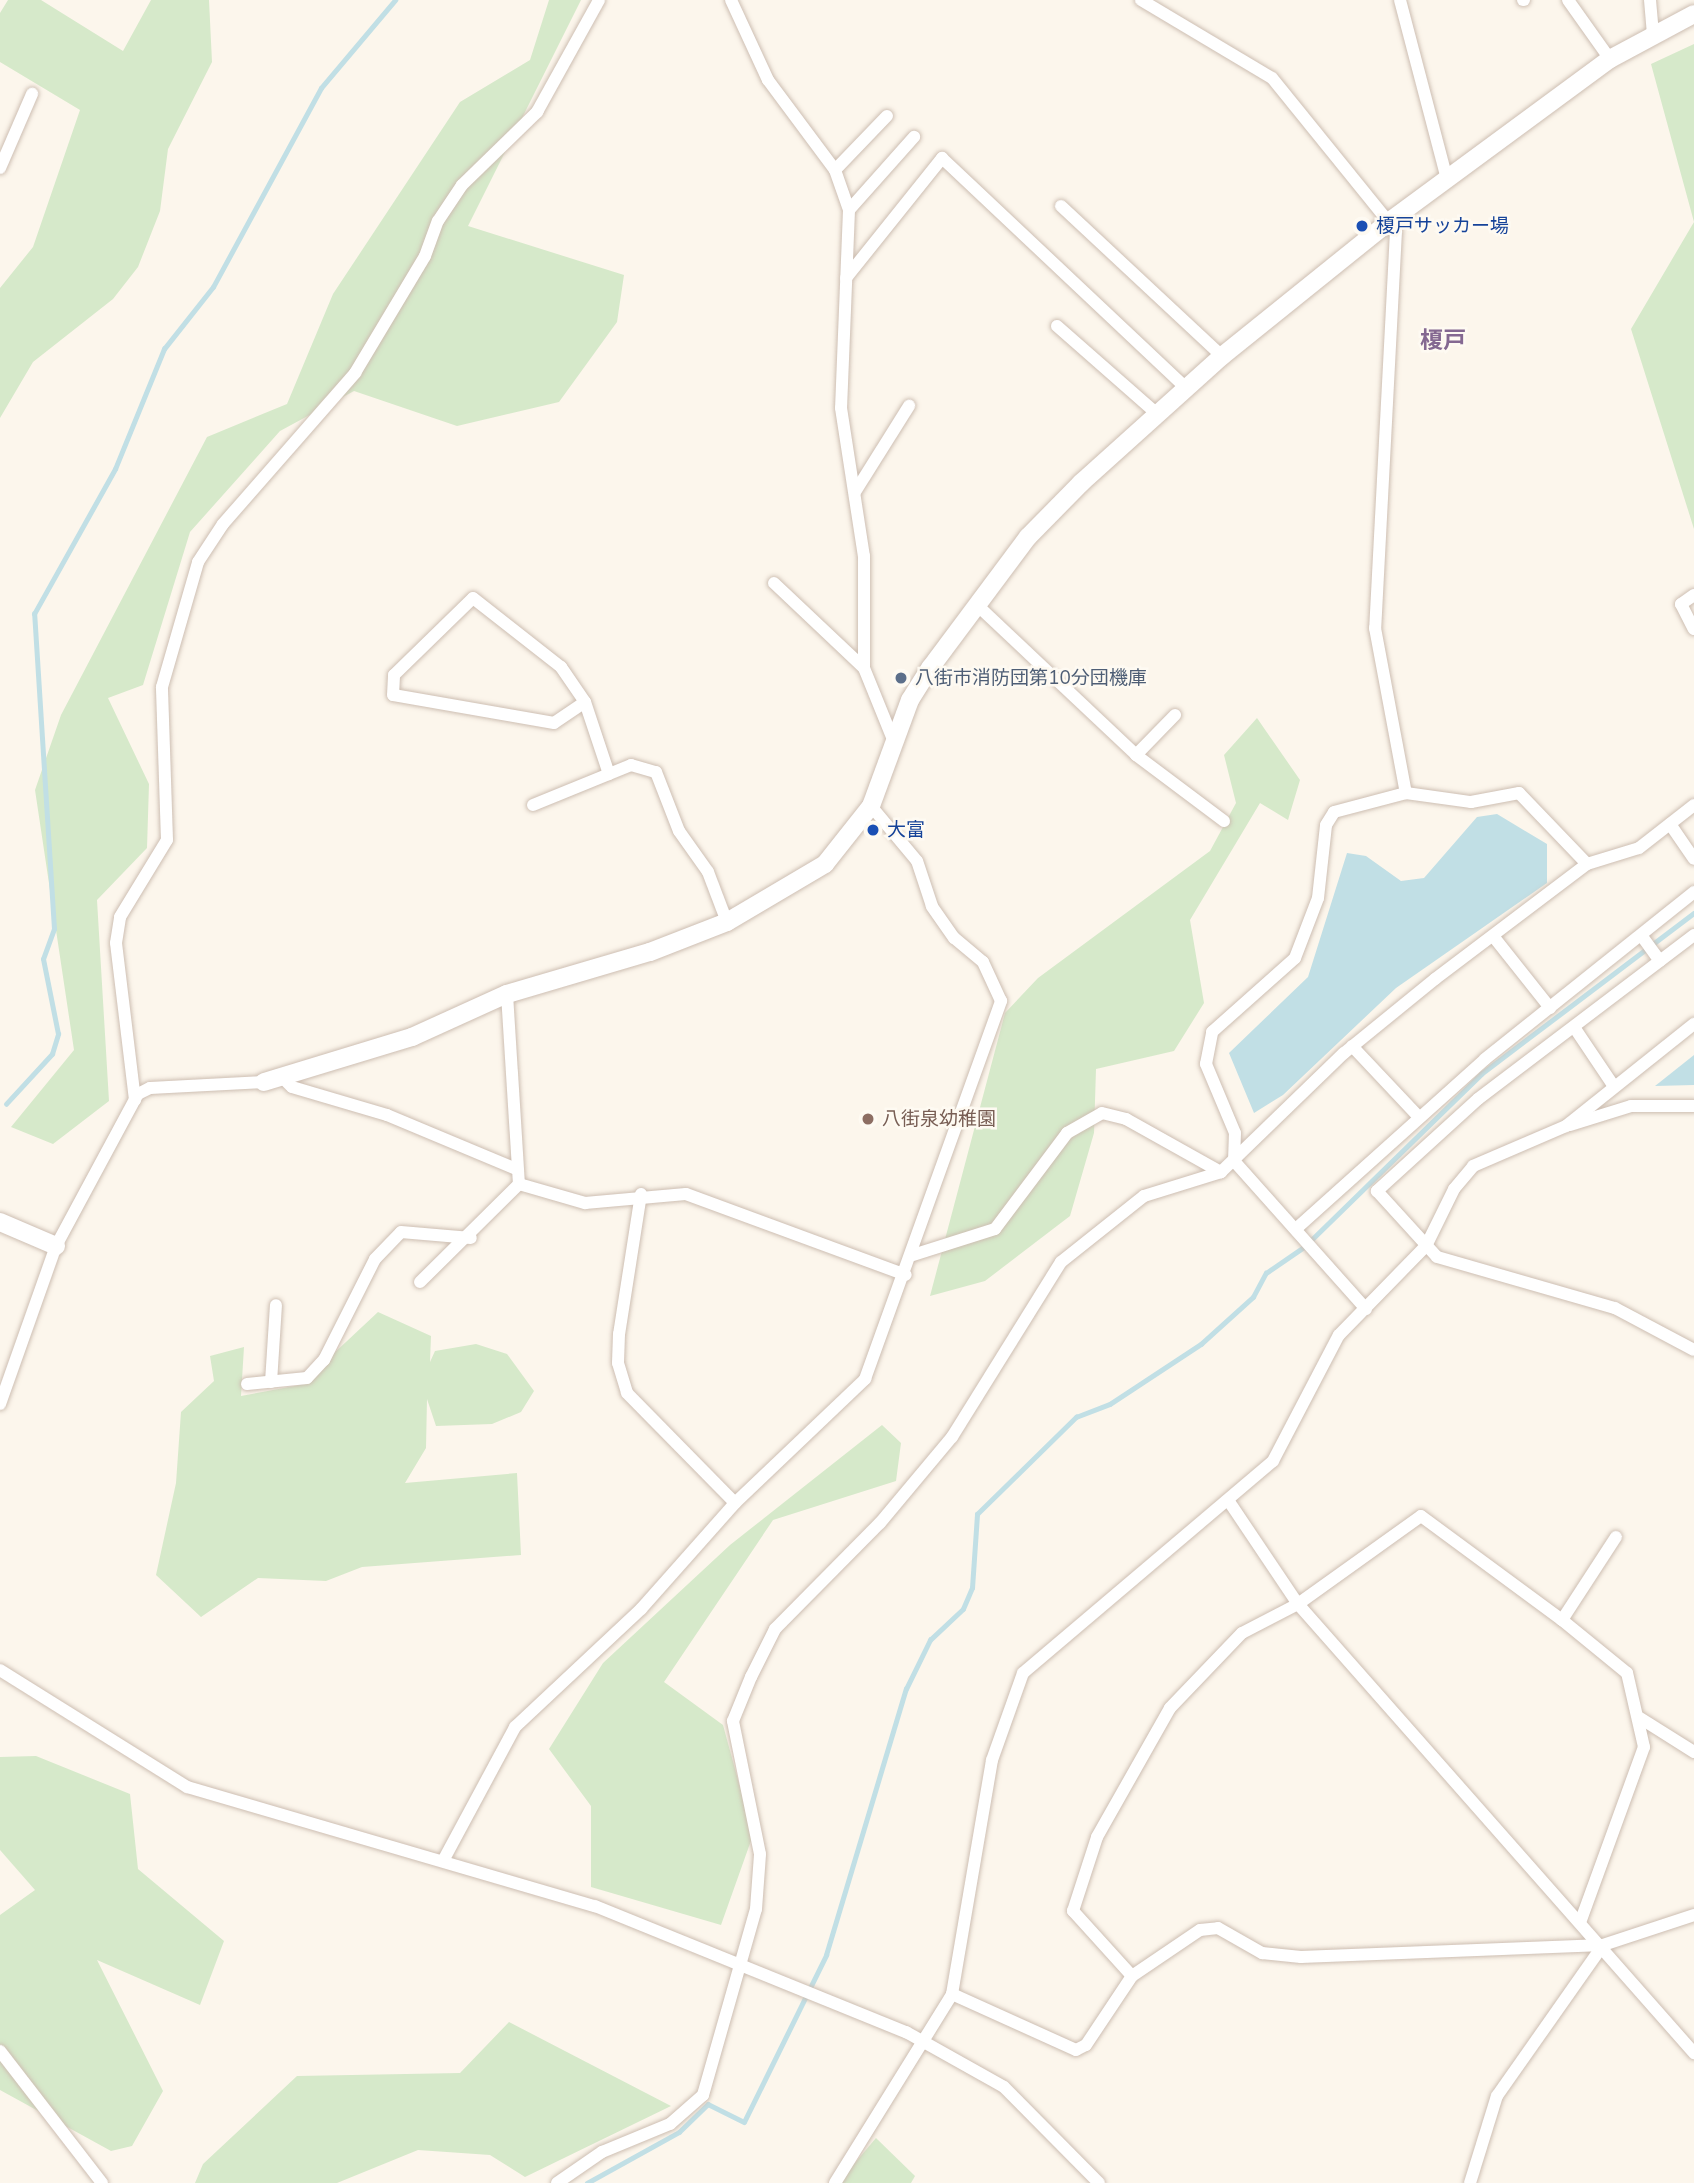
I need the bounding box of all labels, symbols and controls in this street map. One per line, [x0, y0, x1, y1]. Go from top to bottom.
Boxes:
place label: 榎戸サッカー場 [1376, 215, 1509, 237]
marker: 榎戸サッカー場 [1354, 218, 1370, 234]
district label: 榎戸 [1420, 326, 1466, 354]
place label: 八街市消防団第10分団機庫 [915, 667, 1147, 689]
marker: 八街市消防団第10分団機庫 [893, 670, 909, 686]
place label: 大富 [887, 819, 925, 841]
marker: 大富 [865, 822, 881, 838]
place label: 八街泉幼稚園 [882, 1108, 996, 1130]
marker: 八街泉幼稚園 [860, 1111, 876, 1127]

